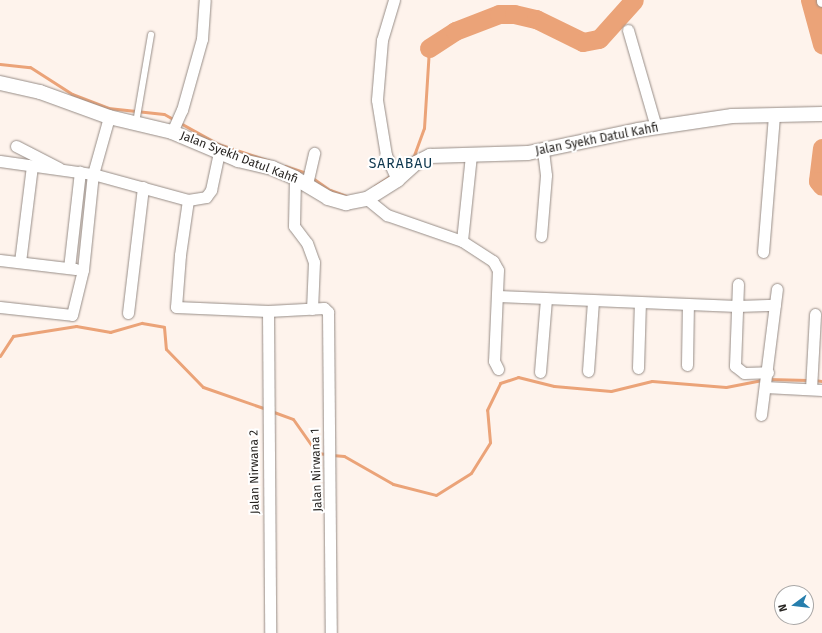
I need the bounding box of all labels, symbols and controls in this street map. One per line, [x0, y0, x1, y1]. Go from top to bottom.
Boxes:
street label: Jalan Syekh Datul Kahfi [534, 121, 660, 159]
street label: Jalan Syekh Datul Kahfi [178, 129, 300, 187]
district label: SARABAU [369, 156, 433, 172]
street label: Jalan Nirwana 1 [308, 428, 326, 512]
street label: Jalan Nirwana 2 [247, 430, 263, 514]
north arrow [774, 585, 814, 625]
text: N [776, 603, 790, 613]

